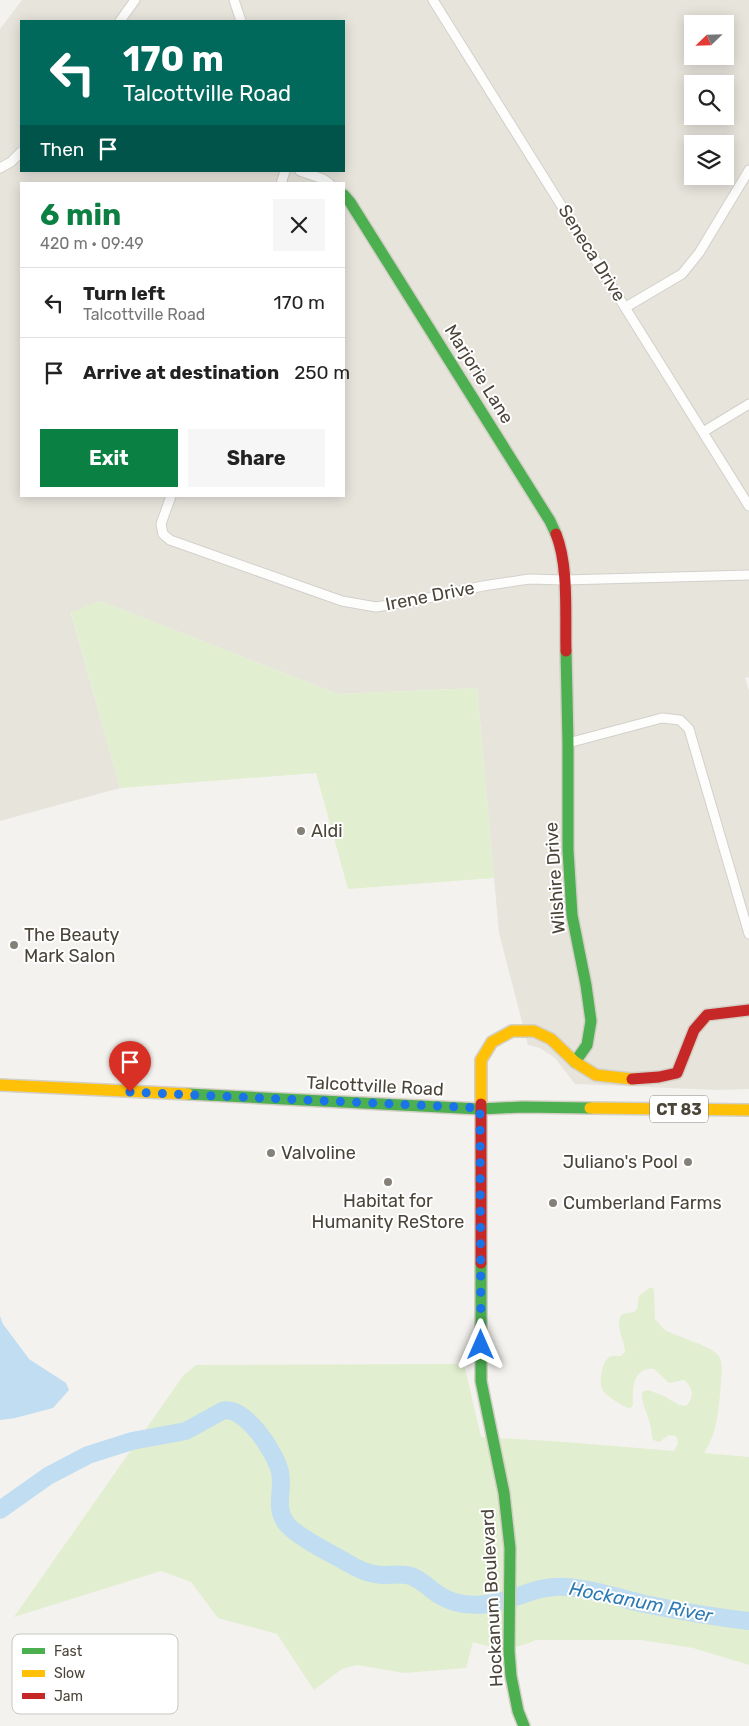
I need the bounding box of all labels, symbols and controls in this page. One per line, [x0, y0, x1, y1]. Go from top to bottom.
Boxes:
north arrow [684, 15, 734, 65]
map controls [684, 15, 734, 185]
text: 170 m [123, 38, 224, 80]
icon: left [40, 40, 105, 105]
button: search [684, 75, 734, 125]
text: Talcottville Road [123, 80, 291, 107]
icon: arrive [94, 135, 122, 163]
button: layers [684, 135, 734, 185]
text: Then [40, 138, 84, 161]
text: 6 min [40, 197, 121, 233]
button: close [273, 199, 325, 251]
street label: Seneca Drive [554, 201, 630, 305]
text: 420 m · 09:49 [40, 234, 144, 253]
text: Turn left [83, 282, 165, 305]
icon: left [40, 289, 68, 317]
text: 170 m [274, 291, 325, 314]
text: Talcottville Road [83, 305, 205, 324]
street label: Marjorie Lane [440, 320, 518, 428]
icon: arrive [40, 359, 68, 387]
text: Arrive at destination [83, 361, 279, 384]
text: 250 m [294, 361, 350, 384]
button: Exit [40, 429, 178, 487]
button: Share [188, 429, 325, 487]
street label: Irene Drive [384, 577, 476, 615]
place label: Aldi [311, 820, 343, 842]
street label: Wilshire Drive [540, 821, 570, 935]
marker: Aldi [295, 825, 307, 837]
place label: The Beauty Mark Salon [24, 924, 119, 967]
marker: The Beauty Mark Salon [8, 939, 20, 951]
pin [109, 1041, 151, 1092]
icon: arrive [116, 1048, 144, 1076]
street label: Talcottville Road [306, 1071, 444, 1101]
road number: CT 83 [650, 1096, 708, 1122]
place label: Valvoline [281, 1142, 356, 1164]
marker: Valvoline [265, 1147, 277, 1159]
place label: Juliano's Pool [563, 1151, 678, 1173]
marker: Juliano's Pool [682, 1156, 694, 1168]
marker: Habitat for Humanity ReStore [382, 1176, 394, 1188]
place label: Habitat for Humanity ReStore [312, 1190, 464, 1233]
place label: Cumberland Farms [563, 1192, 722, 1214]
marker: Cumberland Farms [547, 1197, 559, 1209]
position arrow [454, 1318, 506, 1370]
street label: Hockanum Boulevard [476, 1508, 508, 1688]
water label: Hockanum River [567, 1577, 715, 1627]
legend [12, 1634, 178, 1714]
text: Fast [54, 1643, 83, 1660]
text: Slow [54, 1665, 85, 1682]
text: Jam [54, 1688, 83, 1705]

